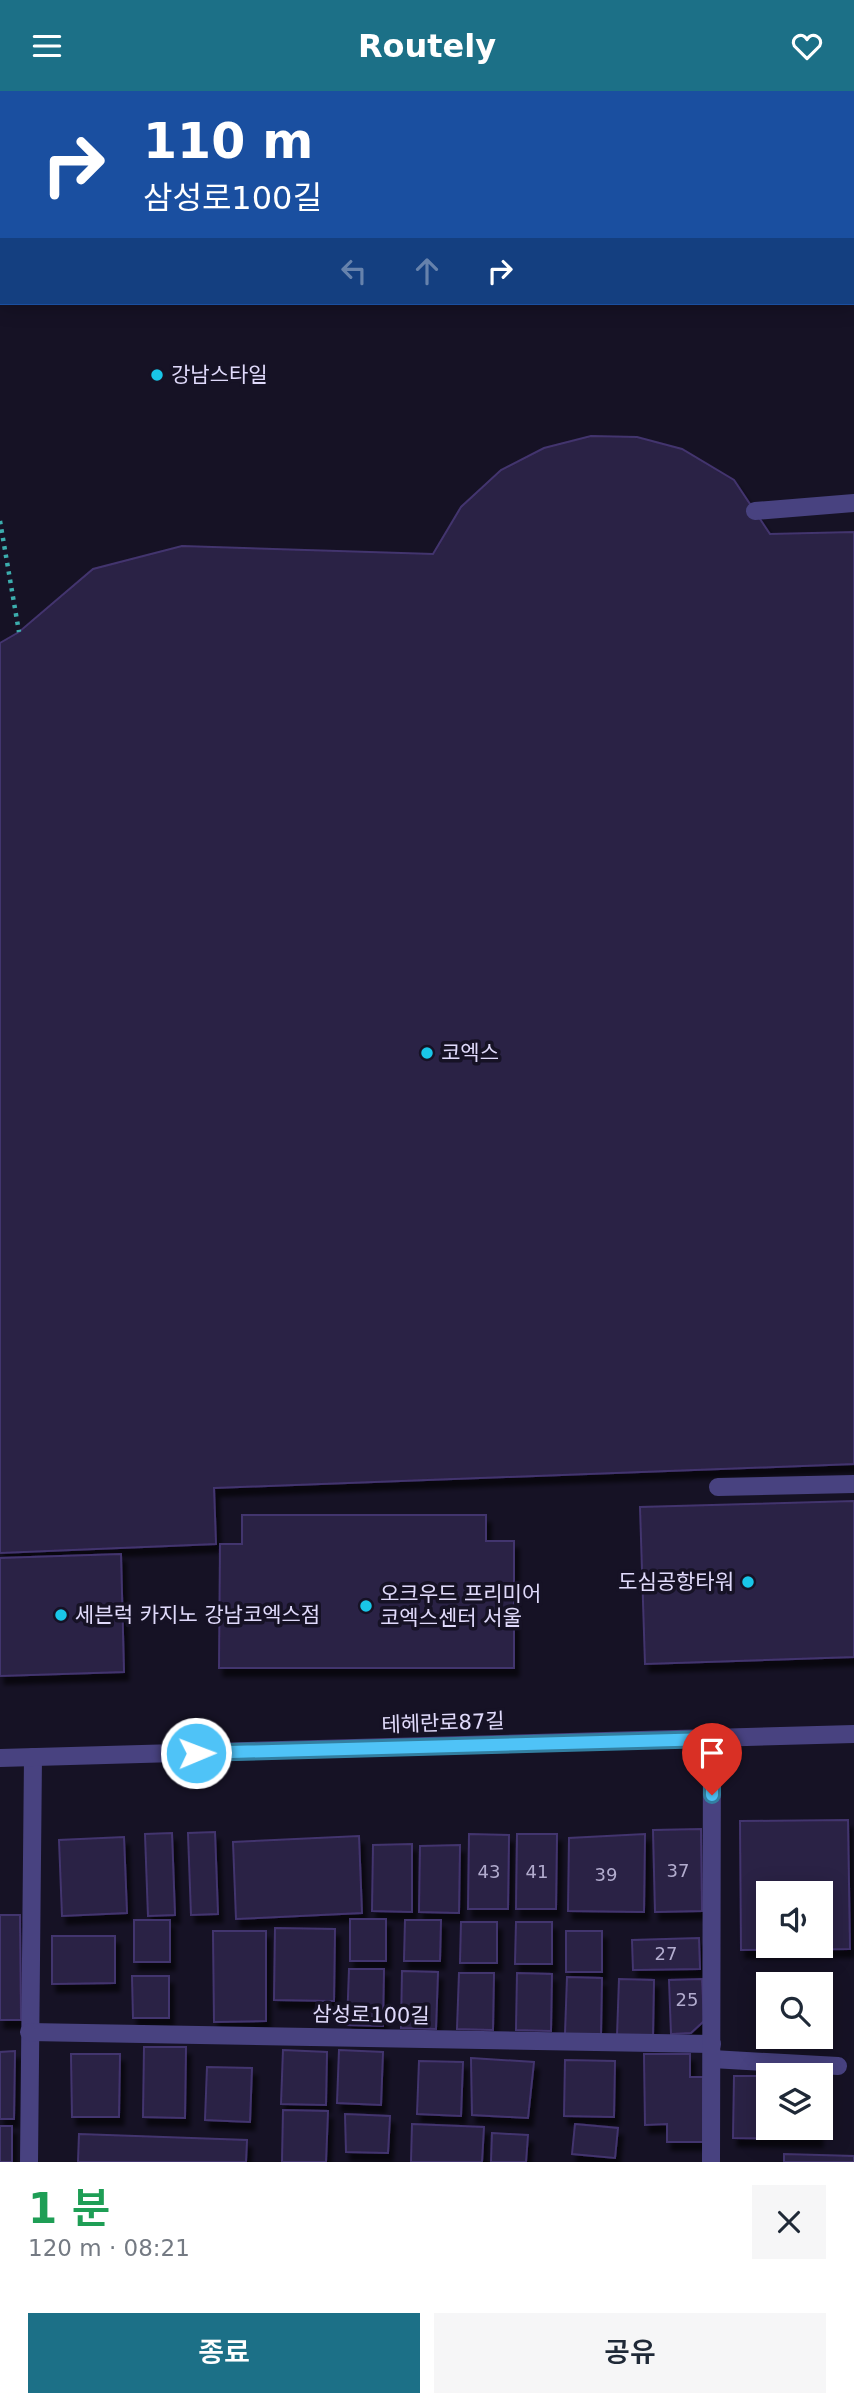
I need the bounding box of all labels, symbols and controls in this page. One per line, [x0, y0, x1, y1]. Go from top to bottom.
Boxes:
icon: menu [28, 27, 66, 65]
text: Routely [358, 27, 496, 65]
icon: heart [788, 27, 826, 65]
text: 110 m [143, 113, 313, 170]
icon: right [28, 119, 119, 210]
text: 삼성로100길 [143, 179, 322, 217]
icon: left [335, 252, 373, 290]
icon: ahead [408, 252, 446, 290]
icon: right [481, 252, 519, 290]
place label: 강남스타일 [171, 363, 268, 387]
marker: 강남스타일 [149, 367, 165, 383]
place label: 코엑스 [441, 1041, 499, 1065]
marker: 코엑스 [419, 1045, 435, 1061]
place label: 도심공항타워 [618, 1570, 734, 1594]
marker: 도심공항타워 [740, 1574, 756, 1590]
place label: 오크우드 프리미어 코엑스센터 서울 [380, 1582, 541, 1630]
marker: 오크우드 프리미어 코엑스센터 서울 [358, 1598, 374, 1614]
place label: 세븐럭 카지노 강남코엑스점 [75, 1603, 320, 1627]
marker: 세븐럭 카지노 강남코엑스점 [53, 1607, 69, 1623]
street label: 테헤란로87길 [381, 1709, 505, 1737]
position arrow [159, 1716, 233, 1790]
pin [682, 1723, 742, 1795]
icon: arrive [693, 1734, 731, 1772]
house number: 37 [667, 1860, 689, 1881]
house number: 43 [478, 1861, 500, 1882]
house number: 41 [526, 1861, 548, 1882]
house number: 39 [595, 1864, 617, 1885]
map controls [756, 1881, 833, 2140]
button: sound [756, 1881, 833, 1958]
house number: 27 [655, 1943, 677, 1964]
button: search [756, 1972, 833, 2049]
house number: 25 [676, 1989, 698, 2010]
street label: 삼성로100길 [312, 2002, 430, 2028]
button: layers [756, 2063, 833, 2140]
text: 1 분 [28, 2184, 111, 2233]
button: close [752, 2185, 826, 2259]
text: 120 m · 08:21 [28, 2235, 190, 2261]
button: 종료 [28, 2313, 420, 2393]
button: 공유 [434, 2313, 826, 2393]

